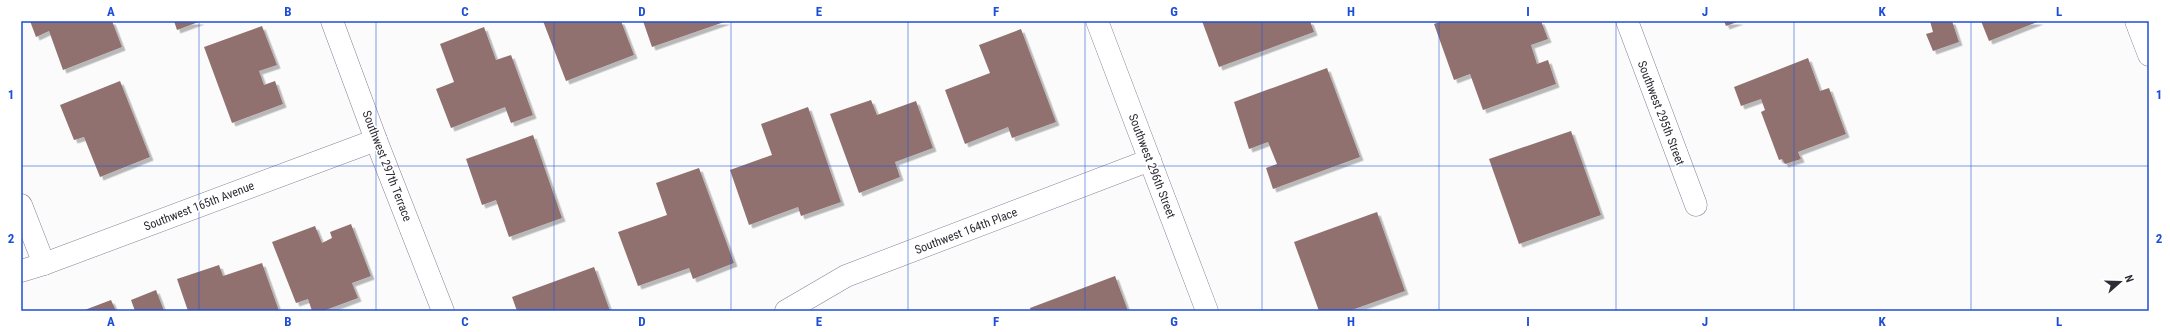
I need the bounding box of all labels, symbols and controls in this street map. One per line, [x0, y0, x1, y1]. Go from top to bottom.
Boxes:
text: A [107, 4, 115, 19]
text: B [284, 4, 292, 19]
text: C [461, 4, 469, 19]
text: D [638, 4, 646, 19]
text: E [816, 4, 823, 19]
text: F [993, 4, 999, 19]
text: G [1170, 4, 1178, 19]
text: H [1347, 4, 1355, 19]
text: I [1526, 4, 1530, 19]
text: J [1702, 4, 1708, 19]
text: K [1878, 4, 1886, 19]
text: L [2056, 4, 2062, 19]
street label: Southwest 295th Street [1635, 59, 1688, 168]
text: 1 [8, 87, 14, 102]
text: 1 [2156, 87, 2162, 102]
street label: Southwest 297th Terrace [359, 109, 415, 224]
street label: Southwest 296th Street [1126, 112, 1179, 221]
street label: Southwest 165th Avenue [142, 178, 256, 234]
street label: Southwest 164th Place [913, 205, 1020, 257]
text: 2 [8, 231, 15, 246]
text: 2 [2156, 231, 2163, 246]
north arrow [2100, 262, 2140, 302]
text: N [2122, 273, 2136, 284]
text: A [107, 314, 115, 329]
text: B [284, 314, 292, 329]
text: C [461, 314, 469, 329]
text: D [638, 314, 646, 329]
text: E [816, 314, 823, 329]
text: F [993, 314, 999, 329]
text: G [1170, 314, 1178, 329]
text: H [1347, 314, 1355, 329]
text: I [1526, 314, 1530, 329]
text: J [1702, 314, 1708, 329]
text: K [1878, 314, 1886, 329]
text: L [2056, 314, 2062, 329]

